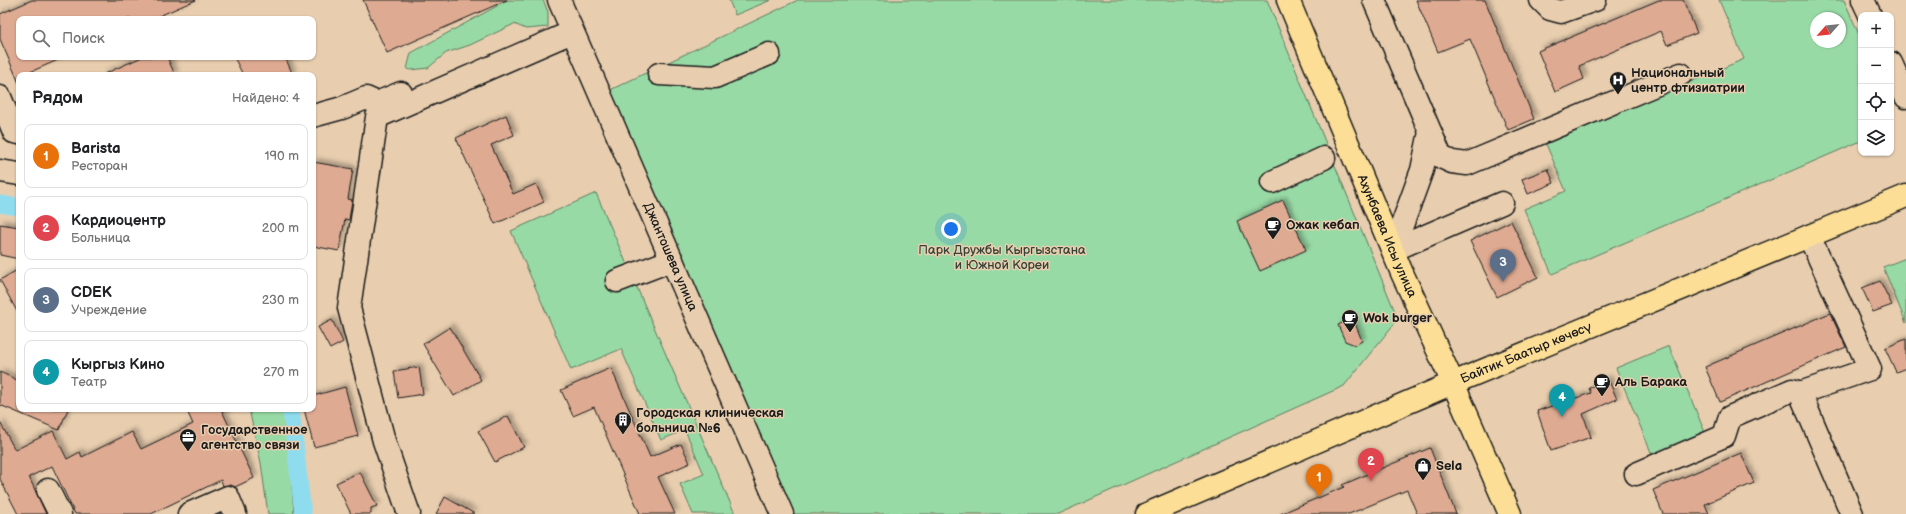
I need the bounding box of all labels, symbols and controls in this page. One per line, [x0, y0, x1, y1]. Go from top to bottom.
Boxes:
north arrow [1810, 12, 1846, 48]
map controls [1858, 12, 1894, 156]
button: + [1858, 12, 1894, 48]
search box [16, 16, 316, 60]
icon: search [30, 27, 52, 49]
text: Поиск [62, 29, 105, 48]
button: − [1858, 48, 1894, 84]
place label: Национальный центр фтизиатрии [1631, 65, 1745, 96]
hospital icon: Национальный центр фтизиатрии [1608, 70, 1628, 95]
button: locate [1858, 84, 1894, 120]
text: Рядом [32, 88, 83, 108]
text: Найдено: 4 [232, 90, 300, 106]
button: layers [1858, 120, 1894, 156]
text: Barista [71, 139, 121, 158]
text: 1 [43, 148, 49, 164]
text: 190 m [265, 148, 299, 164]
text: Ресторан [71, 158, 128, 174]
street label: Ахунбаева Исы улица [1353, 171, 1420, 300]
street label: Джантошева улица [640, 200, 701, 314]
text: Кардиоцентр [71, 211, 166, 230]
cafe icon: Ожак кебап [1263, 215, 1283, 240]
place label: Ожак кебап [1286, 217, 1360, 233]
your location [941, 219, 961, 239]
text: 2 [42, 220, 50, 236]
text: 200 m [262, 220, 299, 236]
text: Больница [71, 230, 130, 246]
park label: Парк Дружбы Кыргызстана и Южной Кореи [918, 242, 1086, 273]
pin: 3 [1490, 249, 1516, 282]
text: CDEK [71, 283, 112, 302]
text: 3 [42, 292, 50, 308]
text: 230 m [262, 292, 299, 308]
text: Учреждение [71, 302, 147, 318]
cafe icon: Wok burger [1340, 308, 1360, 333]
place label: Wok burger [1363, 310, 1433, 326]
street label: Байтик Баатыр көчөсү [1458, 318, 1594, 387]
text: Кыргыз Кино [71, 355, 165, 374]
text: 4 [42, 364, 50, 380]
text: 270 m [263, 364, 299, 380]
cafe icon: Аль Барака [1592, 372, 1612, 397]
text: Театр [71, 374, 107, 390]
place label: Аль Барака [1614, 374, 1687, 390]
pin: 4 [1549, 384, 1575, 417]
place label: Городская клиническая больница №6 [636, 405, 784, 436]
building icon: Городская клиническая больница №6 [613, 410, 633, 435]
place label: Государственное агентство связи [201, 422, 307, 453]
office icon: Государственное агентство связи [178, 427, 198, 452]
pin: 2 [1358, 448, 1384, 481]
shop icon: Sela [1413, 456, 1433, 481]
place label: Sela [1436, 458, 1462, 474]
pin: 1 [1306, 464, 1332, 497]

